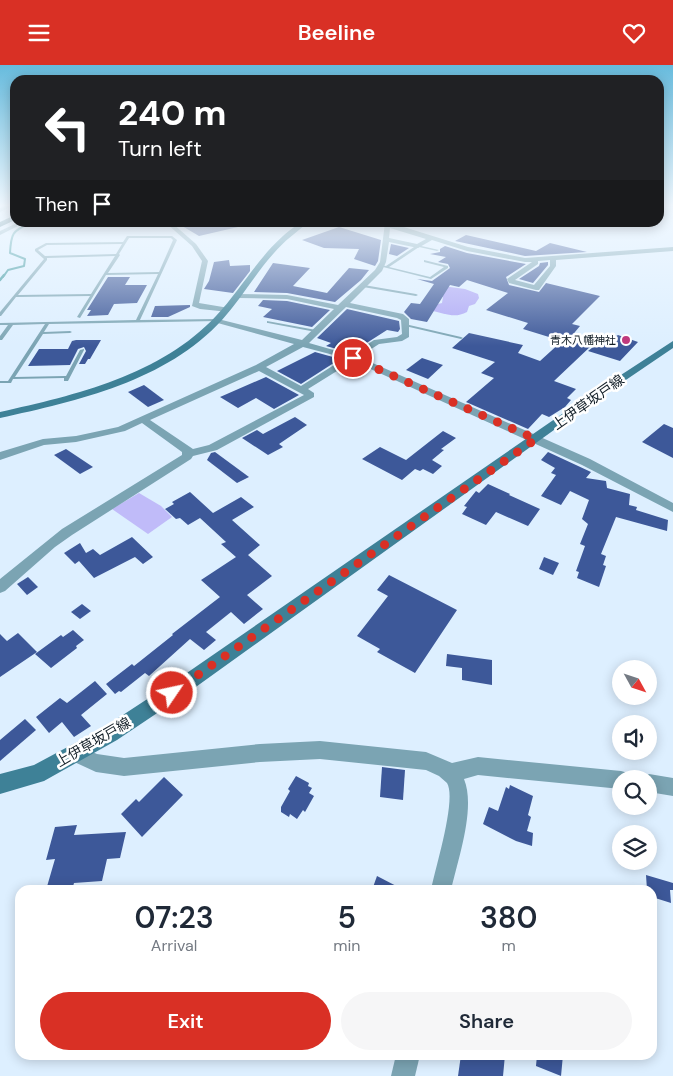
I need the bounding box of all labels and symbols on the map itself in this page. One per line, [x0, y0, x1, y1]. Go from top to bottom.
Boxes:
place label: 青木八幡神社 [550, 333, 616, 347]
marker: 青木八幡神社 [620, 334, 632, 346]
pin [332, 337, 374, 379]
street label: 上伊草坂戸線 [548, 371, 628, 433]
north arrow [612, 660, 658, 705]
position arrow [145, 666, 197, 718]
street label: 上伊草坂戸線 [52, 713, 134, 771]

